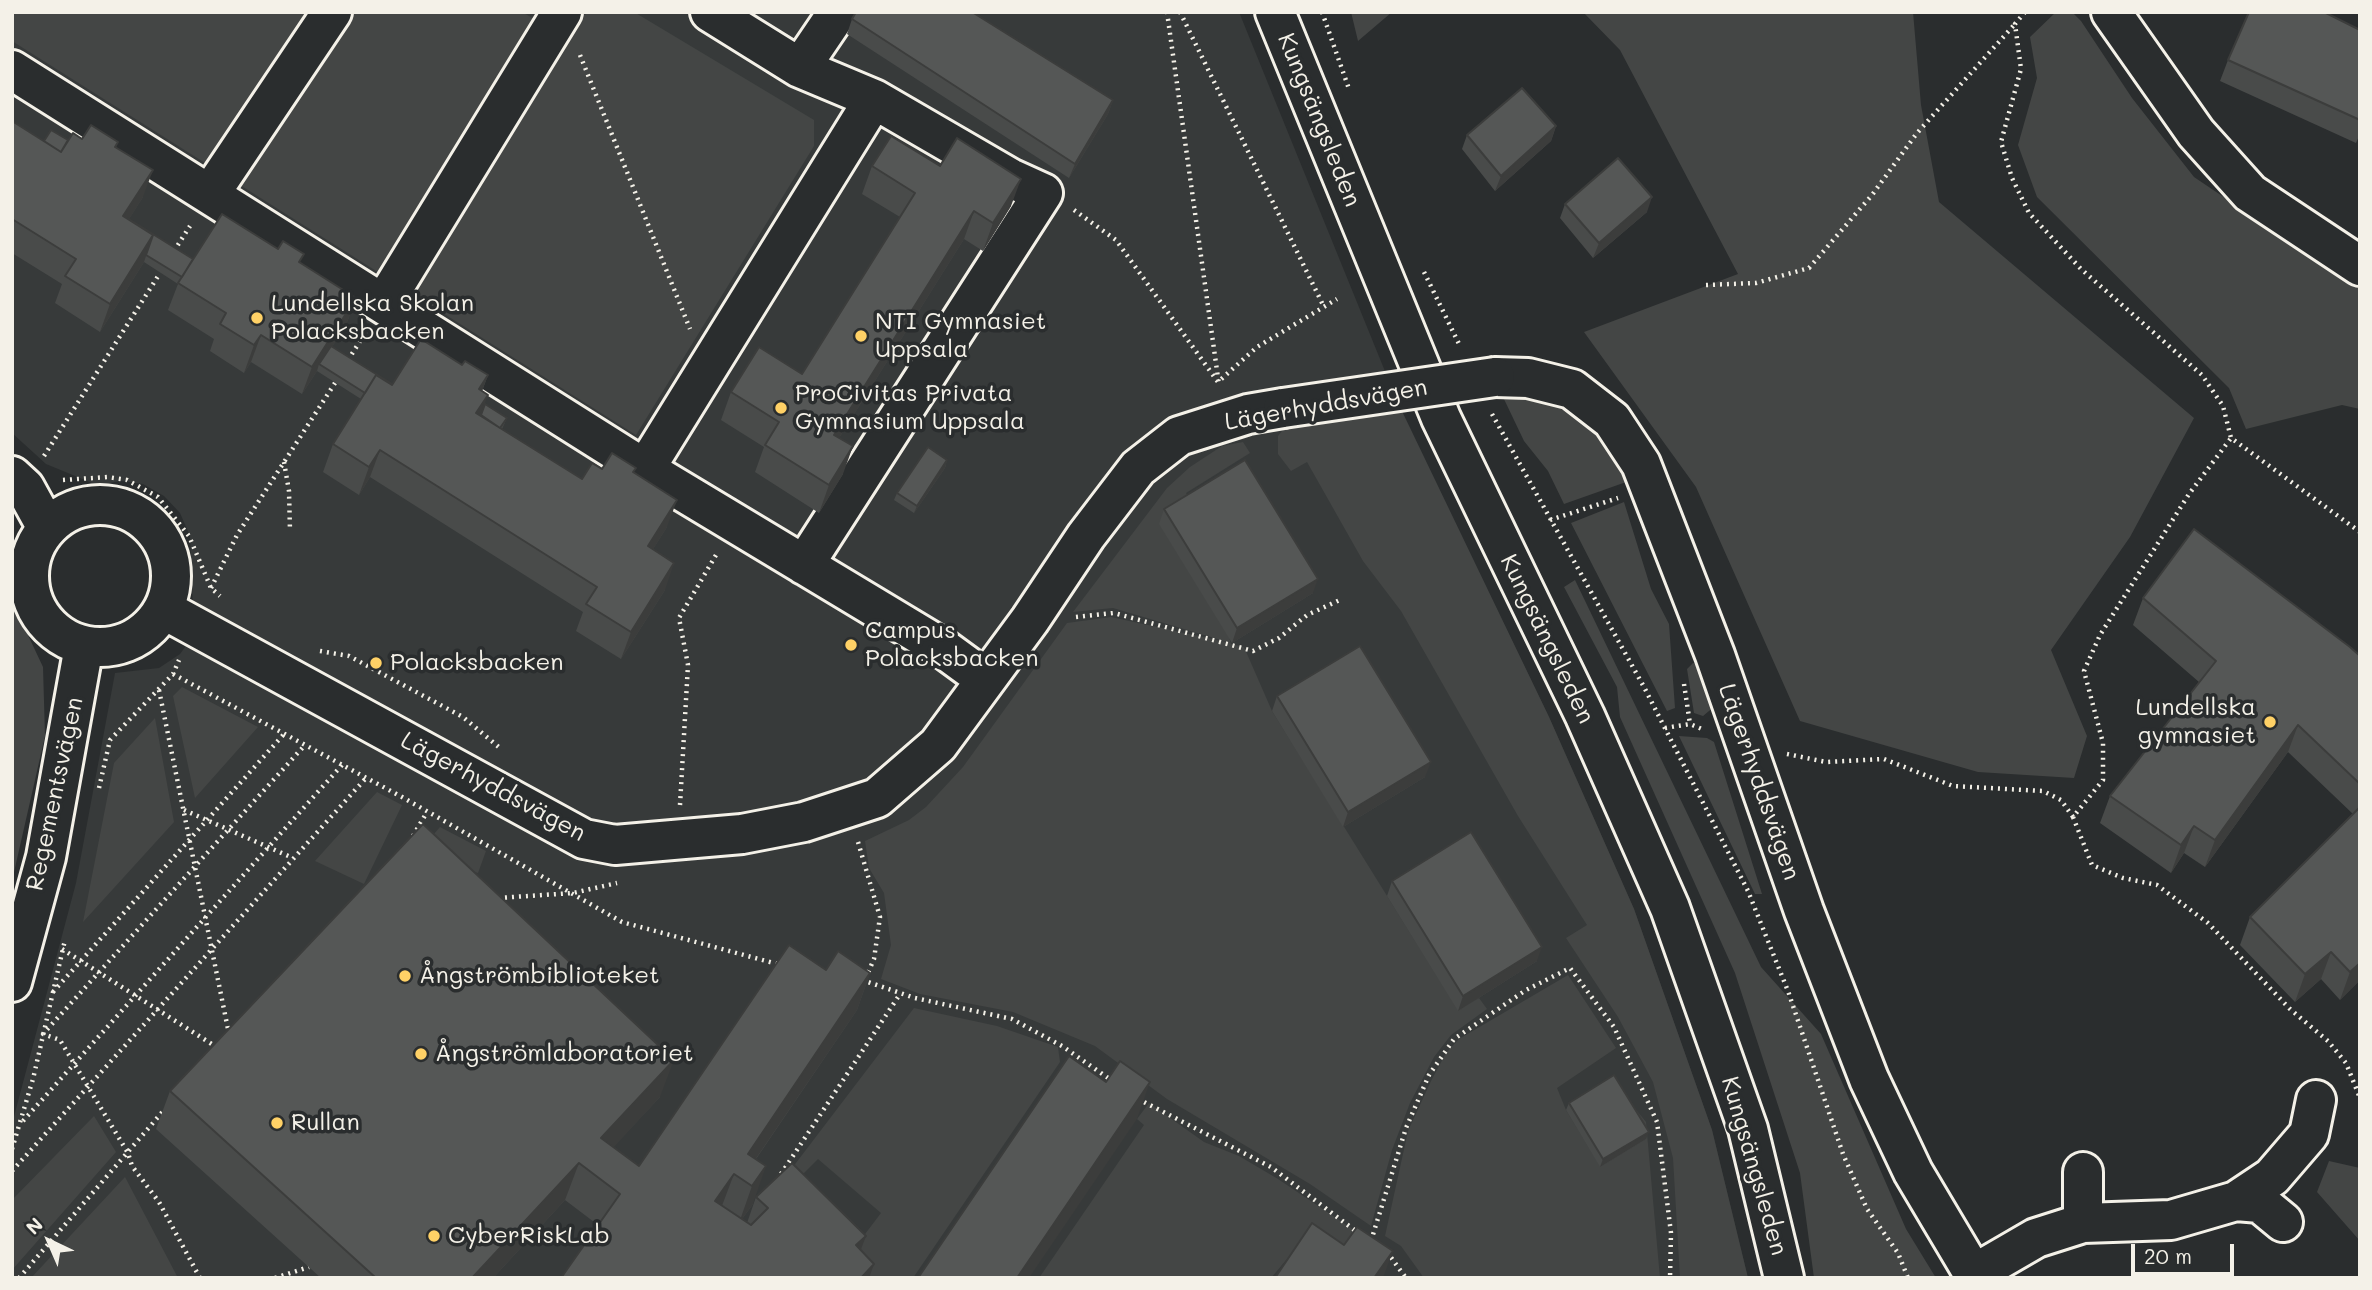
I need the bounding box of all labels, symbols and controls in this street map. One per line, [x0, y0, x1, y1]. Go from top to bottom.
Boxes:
street label: Kungsängsleden [1271, 29, 1367, 211]
place label: Lundellska Skolan Polacksbacken [271, 290, 474, 346]
place label: NTI Gymnasiet Uppsala [875, 308, 1046, 364]
marker: Lundellska Skolan Polacksbacken [249, 310, 265, 326]
marker: NTI Gymnasiet Uppsala [853, 328, 869, 344]
street label: Lägerhyddsvägen [1222, 373, 1430, 437]
place label: ProCivitas Privata Gymnasium Uppsala [795, 380, 1025, 436]
marker: ProCivitas Privata Gymnasium Uppsala [773, 400, 789, 416]
street label: Kungsängsleden [1494, 550, 1600, 728]
place label: Campus Polacksbacken [865, 617, 1039, 673]
marker: Campus Polacksbacken [843, 637, 859, 653]
place label: Polacksbacken [390, 649, 564, 677]
marker: Polacksbacken [368, 655, 384, 671]
street label: Lägerhyddsvägen [1712, 680, 1806, 884]
place label: Lundellska gymnasiet [2135, 694, 2256, 750]
street label: Regementsvägen [20, 695, 90, 893]
marker: Lundellska gymnasiet [2262, 714, 2278, 730]
street label: Lägerhyddsvägen [396, 726, 590, 848]
place label: Ångströmbiblioteket [419, 962, 660, 990]
marker: Ångströmbiblioteket [397, 968, 413, 984]
place label: Ångströmlaboratoriet [435, 1040, 694, 1068]
marker: Ångströmlaboratoriet [413, 1046, 429, 1062]
street label: Kungsängsleden [1715, 1073, 1793, 1259]
place label: Rullan [291, 1109, 360, 1137]
marker: Rullan [269, 1115, 285, 1131]
north arrow [14, 1206, 84, 1276]
text: N [20, 1212, 48, 1240]
place label: CyberRiskLab [448, 1222, 610, 1250]
marker: CyberRiskLab [426, 1228, 442, 1244]
scale bar [2134, 1230, 2237, 1274]
text: 20 m [2144, 1242, 2192, 1269]

